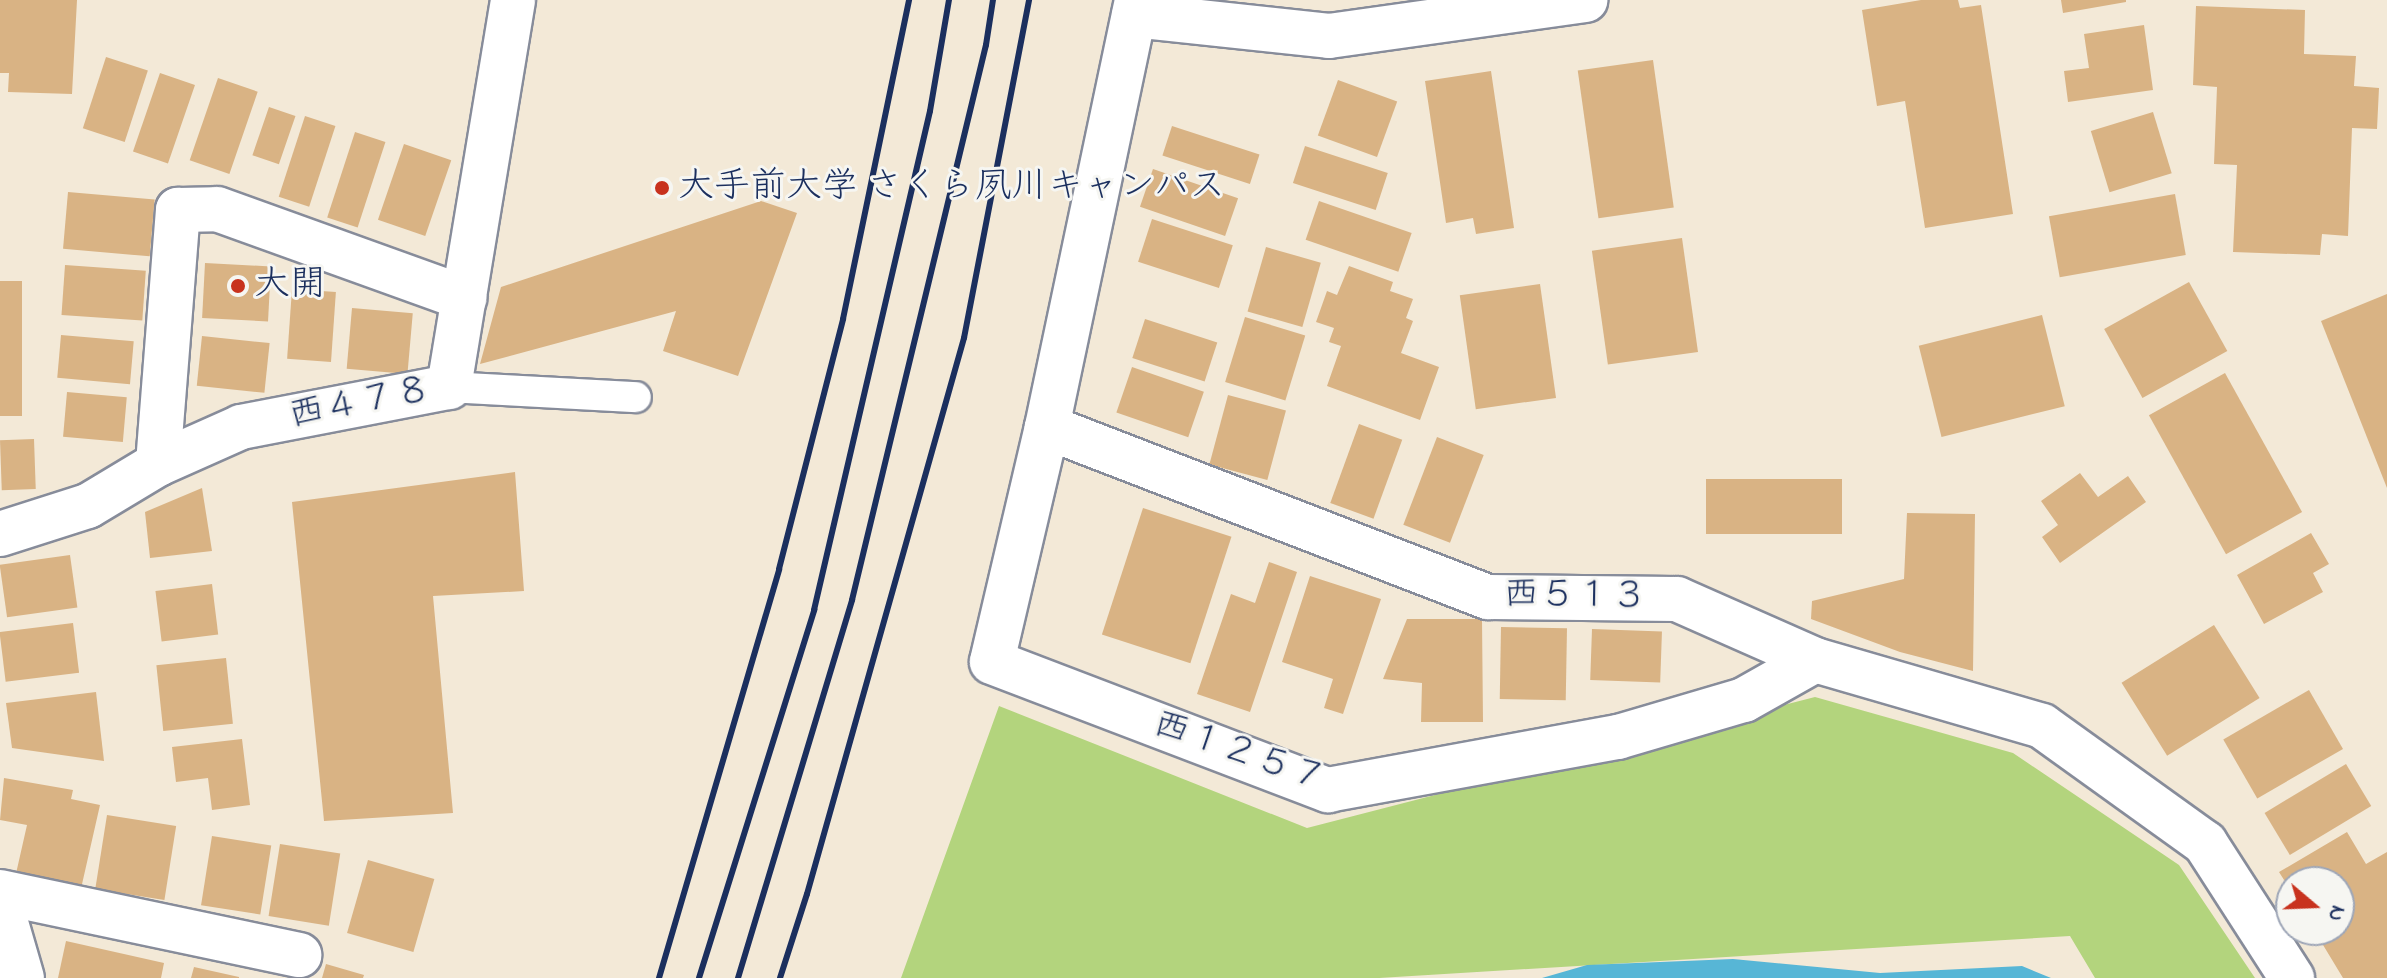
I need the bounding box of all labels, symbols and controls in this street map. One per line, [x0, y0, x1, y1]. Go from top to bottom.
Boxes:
place label: 大手前大学 さくら夙川キャンパス [678, 166, 1227, 210]
marker: 大手前大学 さくら夙川キャンパス [653, 179, 671, 197]
place label: 大開 [254, 264, 326, 308]
marker: 大開 [229, 277, 247, 295]
street label: 西４７８ [285, 369, 435, 439]
street label: 西５１３ [1503, 574, 1647, 620]
street label: 西１２５７ [1147, 703, 1331, 803]
north arrow [2275, 866, 2355, 946]
text: N [2318, 901, 2353, 925]

